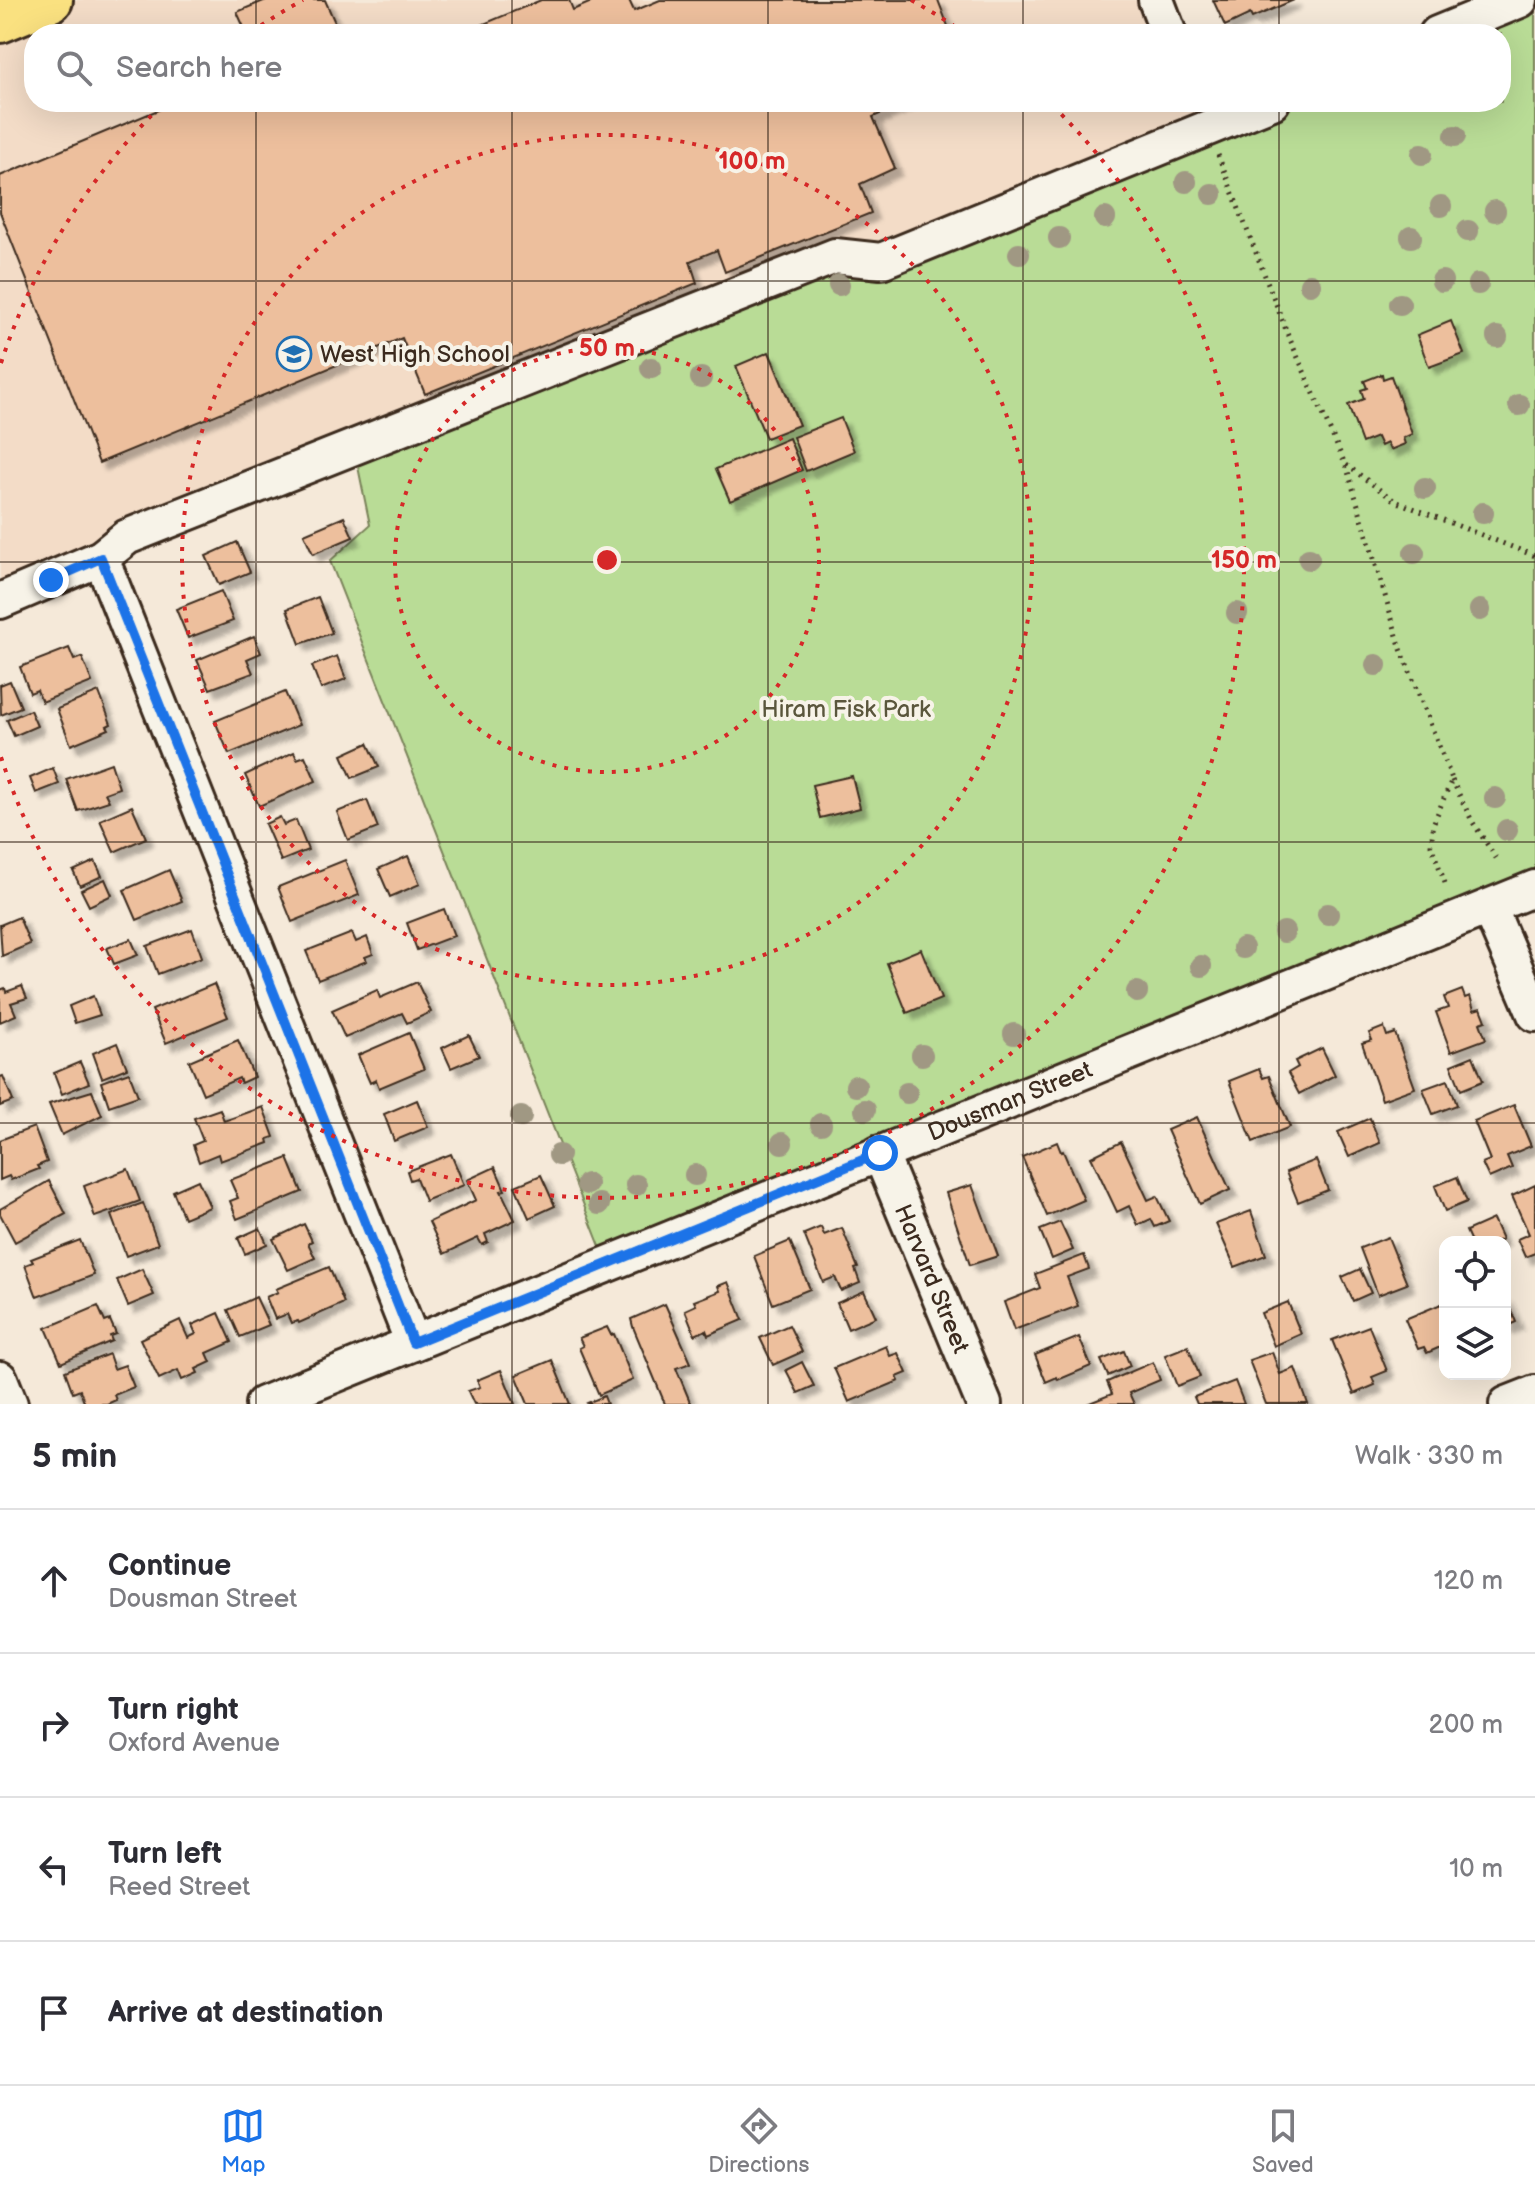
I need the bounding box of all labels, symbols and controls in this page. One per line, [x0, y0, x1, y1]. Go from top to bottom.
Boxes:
search box [24, 24, 1511, 112]
icon: search [52, 46, 96, 90]
text: Search here [116, 50, 282, 86]
text: 100 m [719, 147, 785, 176]
text: 50 m [579, 334, 635, 363]
school or university icon: West High School [275, 335, 313, 373]
place label: West High School [320, 340, 510, 369]
centre of rings [593, 546, 621, 574]
text: 150 m [1211, 546, 1277, 575]
route end [33, 562, 69, 598]
park label: Hiram Fisk Park [761, 695, 931, 724]
street label: Dousman Street [923, 1054, 1097, 1147]
route start [862, 1135, 898, 1171]
street label: Harvard Street [888, 1200, 976, 1358]
map controls [1439, 1236, 1511, 1380]
button: locate [1439, 1236, 1511, 1308]
button: layers [1439, 1308, 1511, 1380]
text: 5 min [32, 1436, 117, 1477]
text: Walk · 330 m [1355, 1441, 1503, 1472]
text: Continue [108, 1548, 231, 1584]
icon: ahead [32, 1559, 76, 1603]
text: 120 m [1434, 1566, 1503, 1597]
text: Dousman Street [108, 1584, 297, 1615]
text: Turn right [108, 1692, 239, 1728]
icon: right [32, 1703, 76, 1747]
text: 200 m [1429, 1710, 1503, 1741]
text: Oxford Avenue [108, 1728, 280, 1759]
text: Turn left [108, 1836, 222, 1872]
icon: left [32, 1847, 76, 1891]
text: 10 m [1449, 1854, 1503, 1885]
text: Reed Street [108, 1872, 250, 1903]
icon: arrive [32, 1991, 76, 2035]
text: Arrive at destination [108, 1995, 384, 2031]
tab: Map [221, 2104, 266, 2179]
tab: Directions [708, 2104, 809, 2179]
tab: Saved [1252, 2104, 1314, 2179]

